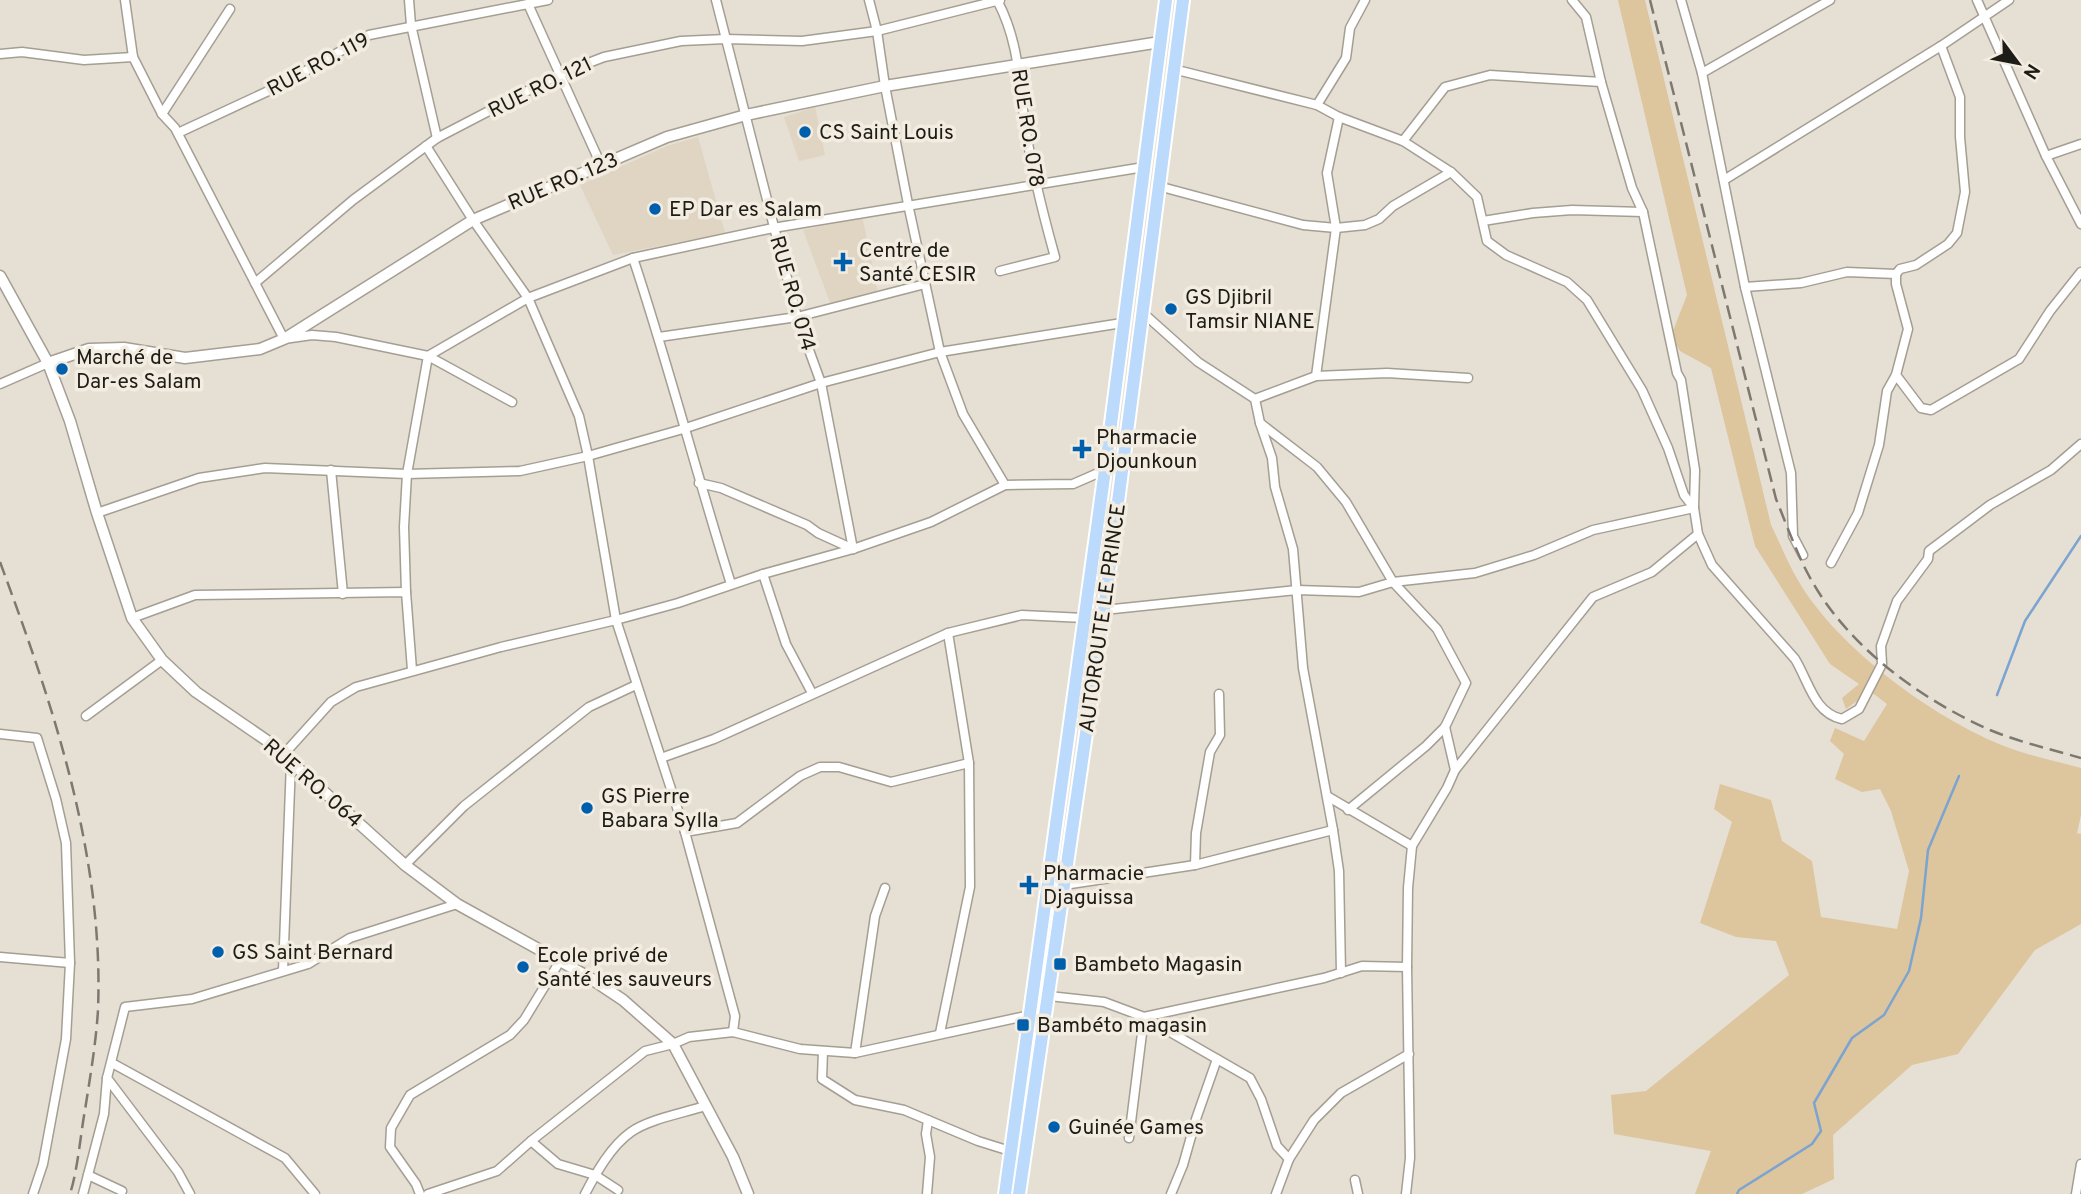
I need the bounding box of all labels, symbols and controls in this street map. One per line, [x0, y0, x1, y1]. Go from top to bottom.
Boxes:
street label: RUE RO. 119 [263, 27, 375, 104]
north arrow [1983, 28, 2053, 98]
street label: RUE RO. 121 [484, 52, 597, 125]
text: N [2017, 59, 2045, 83]
street label: RUE RO. 078 [1004, 67, 1049, 190]
place label: CS Saint Louis [819, 120, 954, 147]
marker: CS Saint Louis [797, 124, 813, 140]
street label: RUE RO. 123 [504, 147, 623, 218]
place label: EP Dar es Salam [669, 197, 822, 224]
marker: EP Dar es Salam [647, 201, 663, 217]
street label: RUE RO. 074 [762, 233, 821, 354]
place label: Centre de Santé CESIR [859, 238, 977, 289]
marker: Centre de Santé CESIR [833, 252, 853, 272]
place label: GS Djibril Tamsir NIANE [1185, 285, 1315, 336]
marker: GS Djibril Tamsir NIANE [1163, 301, 1179, 317]
place label: Marché de Dar-es Salam [76, 345, 202, 396]
marker: Marché de Dar-es Salam [54, 361, 70, 377]
place label: Pharmacie Djounkoun [1096, 425, 1197, 476]
marker: Pharmacie Djounkoun [1074, 441, 1090, 457]
street label: AUTOROUTE LE PRINCE [1074, 502, 1133, 734]
street label: RUE RO. 064 [257, 734, 367, 835]
place label: GS Pierre Babara Sylla [601, 784, 718, 835]
marker: GS Pierre Babara Sylla [579, 800, 595, 816]
place label: Pharmacie Djaguissa [1043, 861, 1144, 912]
marker: Pharmacie Djaguissa [1021, 877, 1037, 893]
place label: GS Saint Bernard [232, 940, 393, 967]
place label: Ecole privé de Santé les sauveurs [537, 943, 712, 994]
marker: GS Saint Bernard [210, 944, 226, 960]
place label: Bambeto Magasin [1074, 952, 1242, 979]
marker: Bambeto Magasin [1052, 956, 1068, 972]
marker: Ecole privé de Santé les sauveurs [515, 959, 531, 975]
place label: Bambéto magasin [1037, 1013, 1207, 1040]
marker: Bambéto magasin [1015, 1017, 1031, 1033]
place label: Guinée Games [1068, 1115, 1204, 1142]
marker: Guinée Games [1046, 1119, 1062, 1135]

